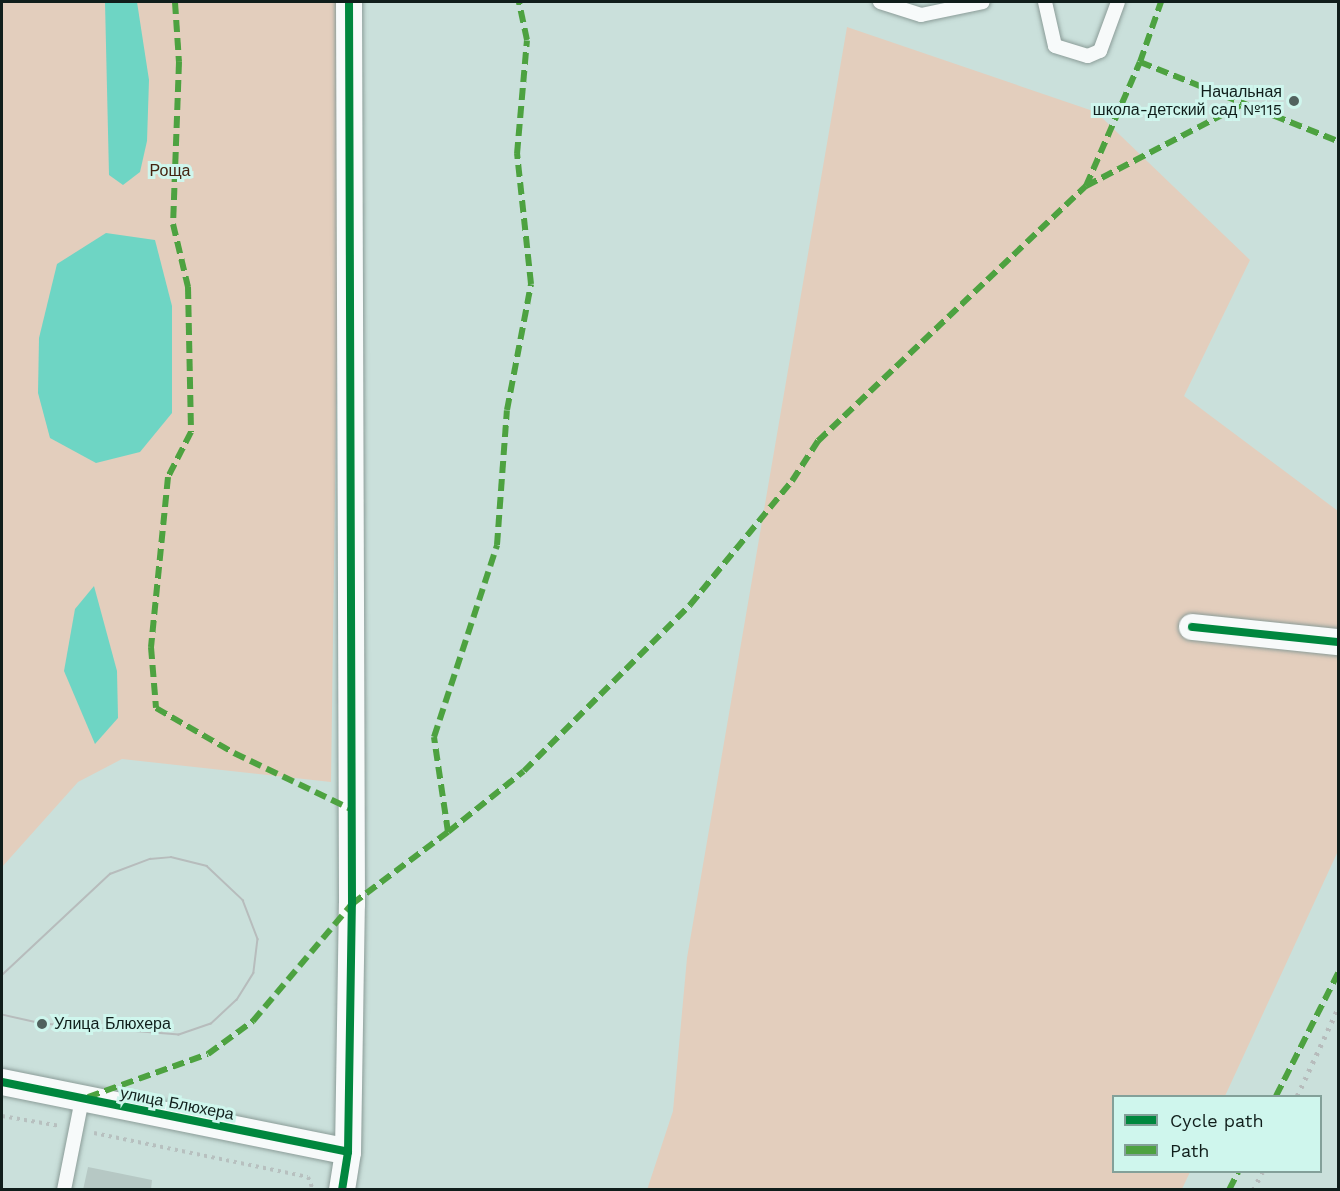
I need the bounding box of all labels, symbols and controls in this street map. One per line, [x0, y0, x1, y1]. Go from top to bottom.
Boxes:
place label: Начальная школа-детский сад №115 [1093, 82, 1282, 120]
marker: Начальная школа-детский сад №115 [1287, 94, 1301, 108]
park label: Роща [150, 161, 190, 181]
place label: Улица Блюхера [54, 1014, 171, 1034]
marker: Улица Блюхера [35, 1017, 49, 1031]
street label: улица Блюхера [119, 1084, 235, 1124]
legend [1112, 1095, 1322, 1173]
text: Cycle path [1170, 1110, 1264, 1131]
text: Path [1170, 1140, 1210, 1161]

